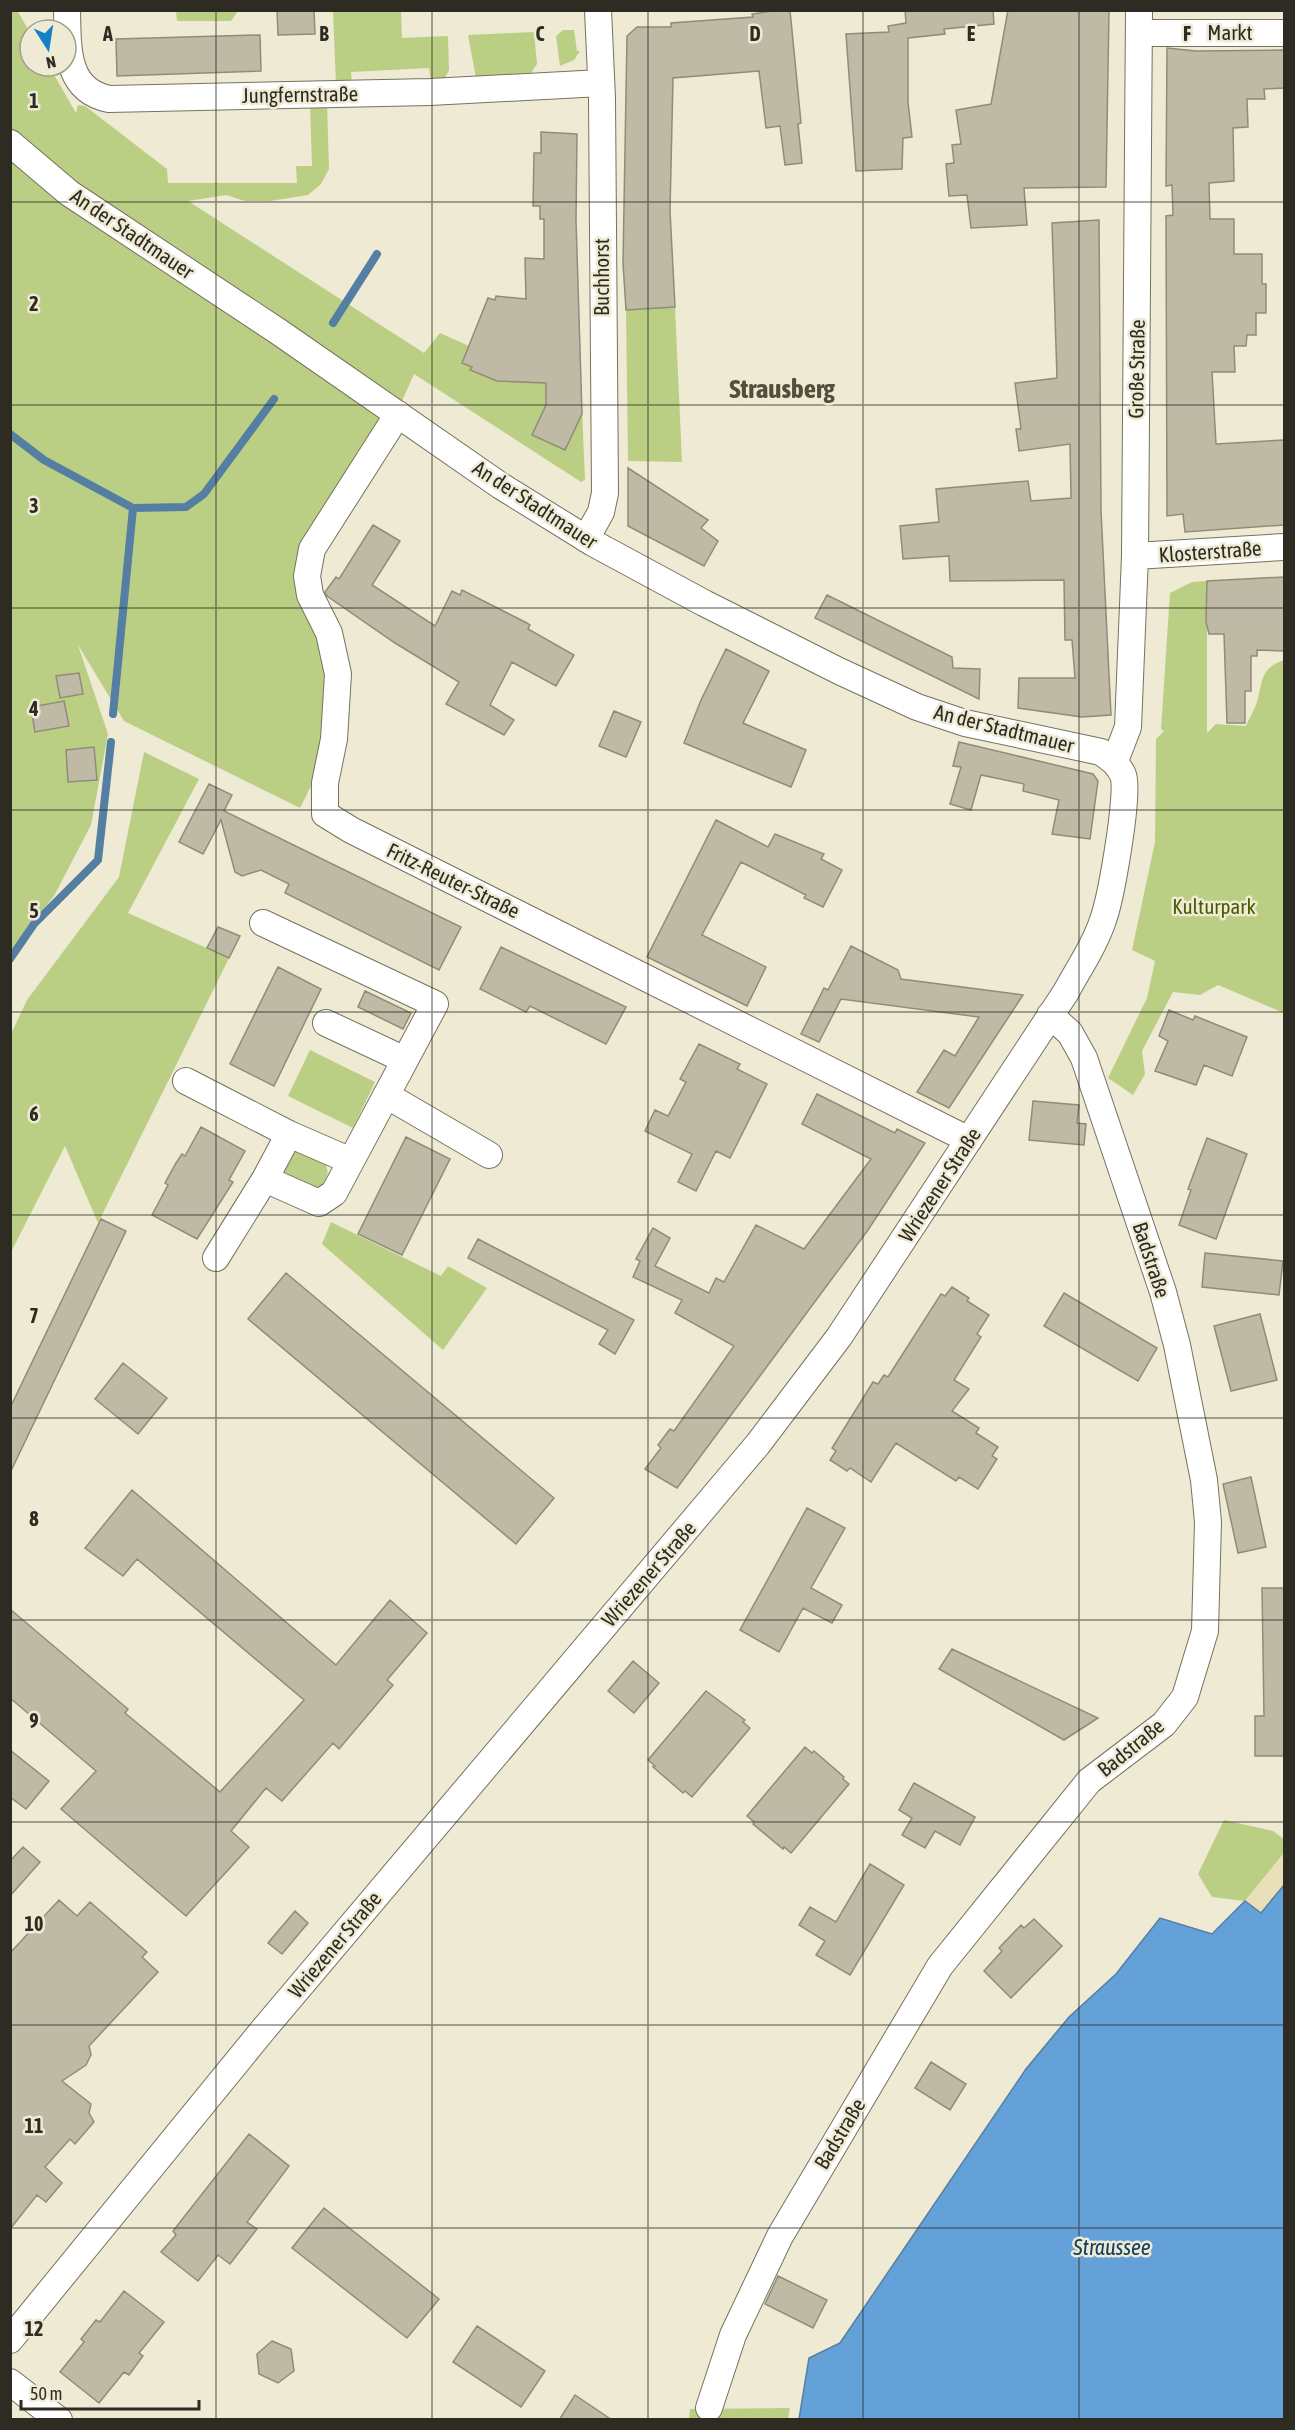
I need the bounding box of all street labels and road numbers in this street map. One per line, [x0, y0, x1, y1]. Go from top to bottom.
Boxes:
street label: Markt [1207, 20, 1253, 44]
street label: Jungfernstraße [242, 81, 358, 107]
street label: An der Stadtmauer [66, 183, 199, 284]
street label: Buchhorst [589, 238, 613, 316]
street label: Große Straße [1123, 319, 1149, 419]
street label: An der Stadtmauer [469, 455, 603, 554]
street label: Klosterstraße [1158, 535, 1262, 567]
street label: An der Stadtmauer [932, 699, 1077, 757]
street label: Fritz-Reuter-Straße [383, 838, 524, 923]
street label: Wriezener Straße [893, 1123, 985, 1246]
street label: Badstraße [1128, 1219, 1175, 1301]
street label: Wriezener Straße [596, 1516, 700, 1631]
street label: Badstraße [1092, 1713, 1168, 1781]
street label: Wriezener Straße [283, 1886, 386, 2002]
street label: Badstraße [809, 2094, 870, 2173]

